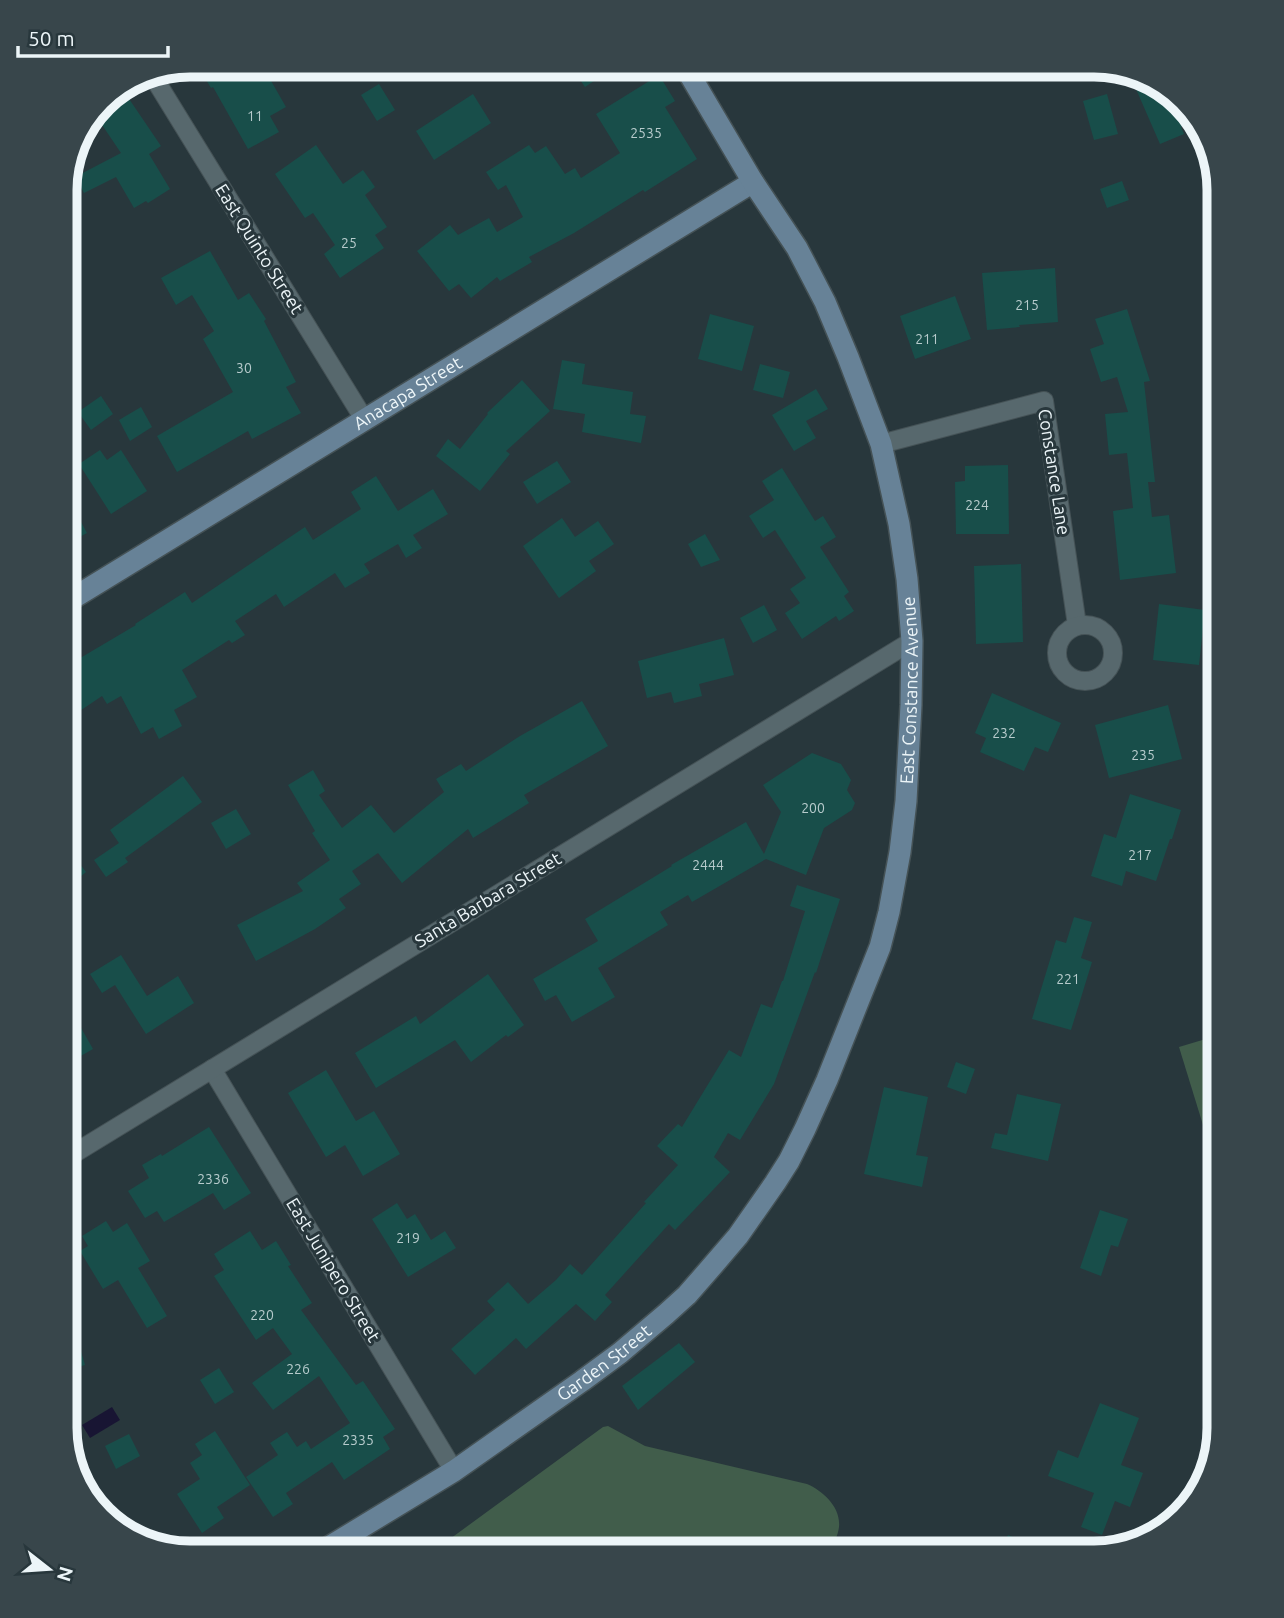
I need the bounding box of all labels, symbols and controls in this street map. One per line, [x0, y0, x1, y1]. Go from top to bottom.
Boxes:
scale bar [18, 14, 168, 58]
text: 50 m [28, 26, 75, 50]
house number: 11 [247, 108, 263, 124]
house number: 2535 [630, 125, 662, 141]
street label: East Quinto Street [211, 180, 308, 318]
house number: 25 [341, 235, 357, 251]
house number: 215 [1015, 297, 1039, 313]
house number: 211 [915, 331, 939, 347]
street label: Anacapa Street [350, 352, 465, 433]
house number: 30 [236, 360, 252, 376]
street label: Constance Lane [1035, 407, 1075, 536]
house number: 224 [965, 497, 989, 513]
street label: East Constance Avenue [896, 596, 921, 784]
house number: 232 [992, 725, 1016, 741]
house number: 235 [1131, 747, 1155, 763]
house number: 200 [801, 800, 825, 816]
house number: 217 [1128, 847, 1152, 863]
street label: Santa Barbara Street [411, 848, 564, 951]
house number: 2444 [692, 857, 724, 873]
house number: 221 [1056, 971, 1080, 987]
house number: 2336 [197, 1171, 229, 1187]
street label: East Junipero Street [283, 1194, 385, 1345]
house number: 219 [396, 1230, 420, 1246]
house number: 220 [250, 1307, 274, 1323]
street label: Garden Street [553, 1320, 655, 1404]
house number: 226 [286, 1361, 310, 1377]
house number: 2335 [342, 1432, 374, 1448]
north arrow [14, 1534, 84, 1604]
text: N [53, 1564, 78, 1584]

